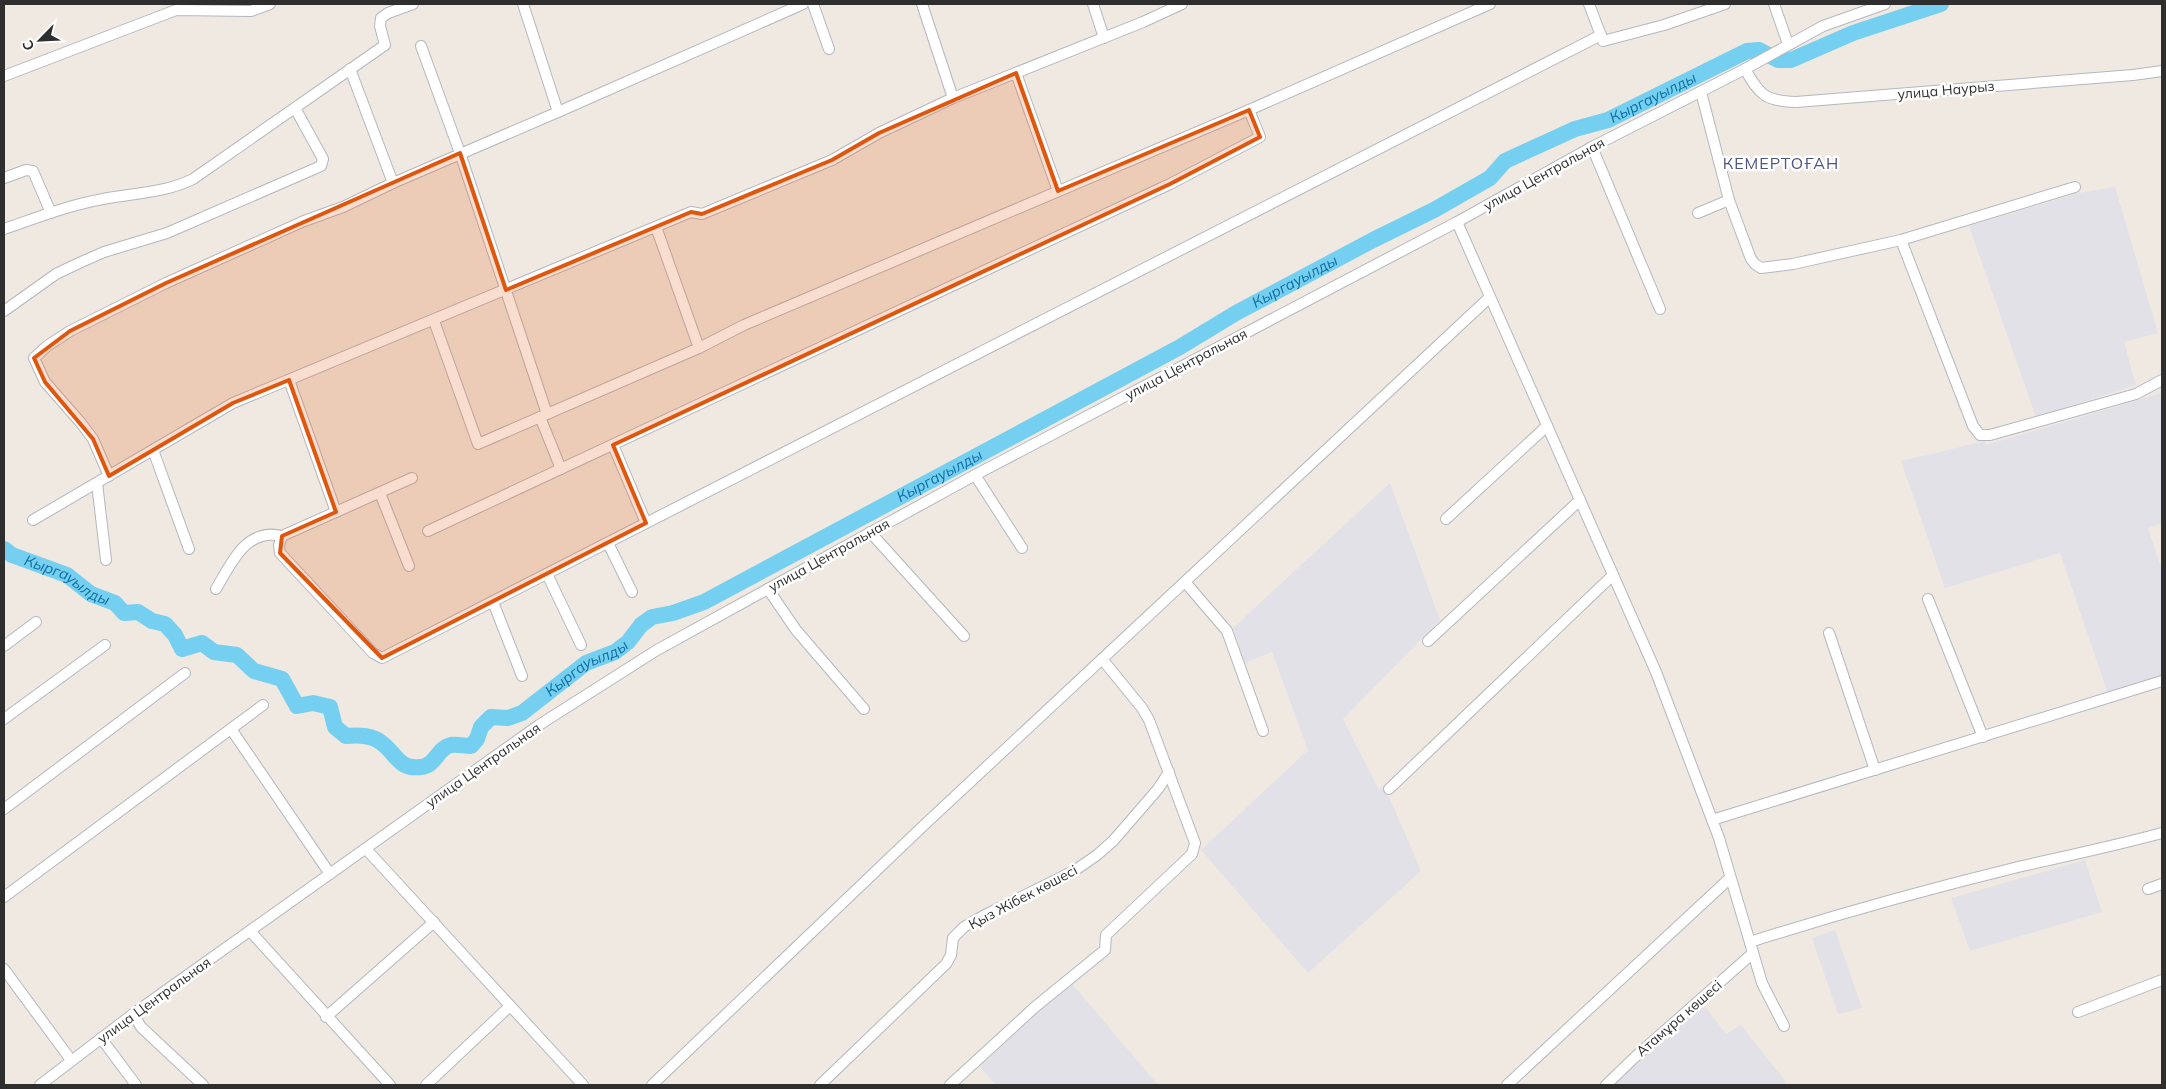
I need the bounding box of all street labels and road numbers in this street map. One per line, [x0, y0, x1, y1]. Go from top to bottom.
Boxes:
street label: улица Наурыз [1897, 77, 1995, 103]
street label: улица Центральная [1480, 133, 1608, 215]
street label: улица Центральная [1122, 324, 1250, 404]
street label: улица Центральная [765, 514, 893, 596]
street label: улица Центральная [422, 719, 544, 811]
street label: Қыз Жібек көшесі [966, 861, 1080, 933]
street label: улица Центральная [94, 953, 214, 1047]
street label: Атамұра көшесі [1632, 976, 1726, 1060]

